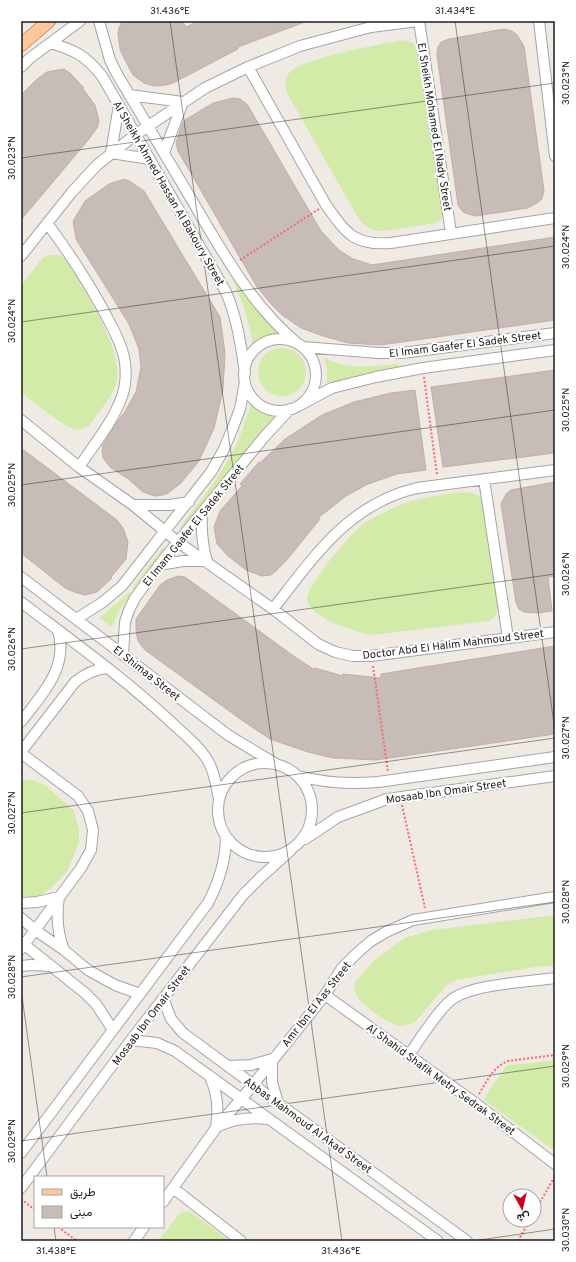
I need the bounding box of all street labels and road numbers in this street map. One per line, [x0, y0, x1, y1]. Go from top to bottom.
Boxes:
street label: El Sheikh Mohamed El Nady Street [414, 42, 454, 212]
street label: Al Sheikh Ahmed Hassan Al Bakoury Street [109, 98, 227, 289]
street label: El Imam Gaafer El Sadek Street [388, 329, 542, 361]
street label: El Imam Gaafer El Sadek Street [140, 462, 247, 590]
street label: Doctor Abd El Halim Mahmoud Street [362, 627, 545, 663]
street label: El Shimaa Street [110, 643, 183, 704]
street label: Mosaab Ibn Omair Street [385, 777, 507, 807]
street label: Amr Ibn El Aas Street [279, 959, 355, 1050]
street label: Mosaab Ibn Omair Street [110, 963, 194, 1068]
street label: Al Shahid Shafik Metry Sedrak Street [363, 1021, 518, 1139]
street label: Abbas Mahmoud Al Akad Street [241, 1075, 374, 1177]

